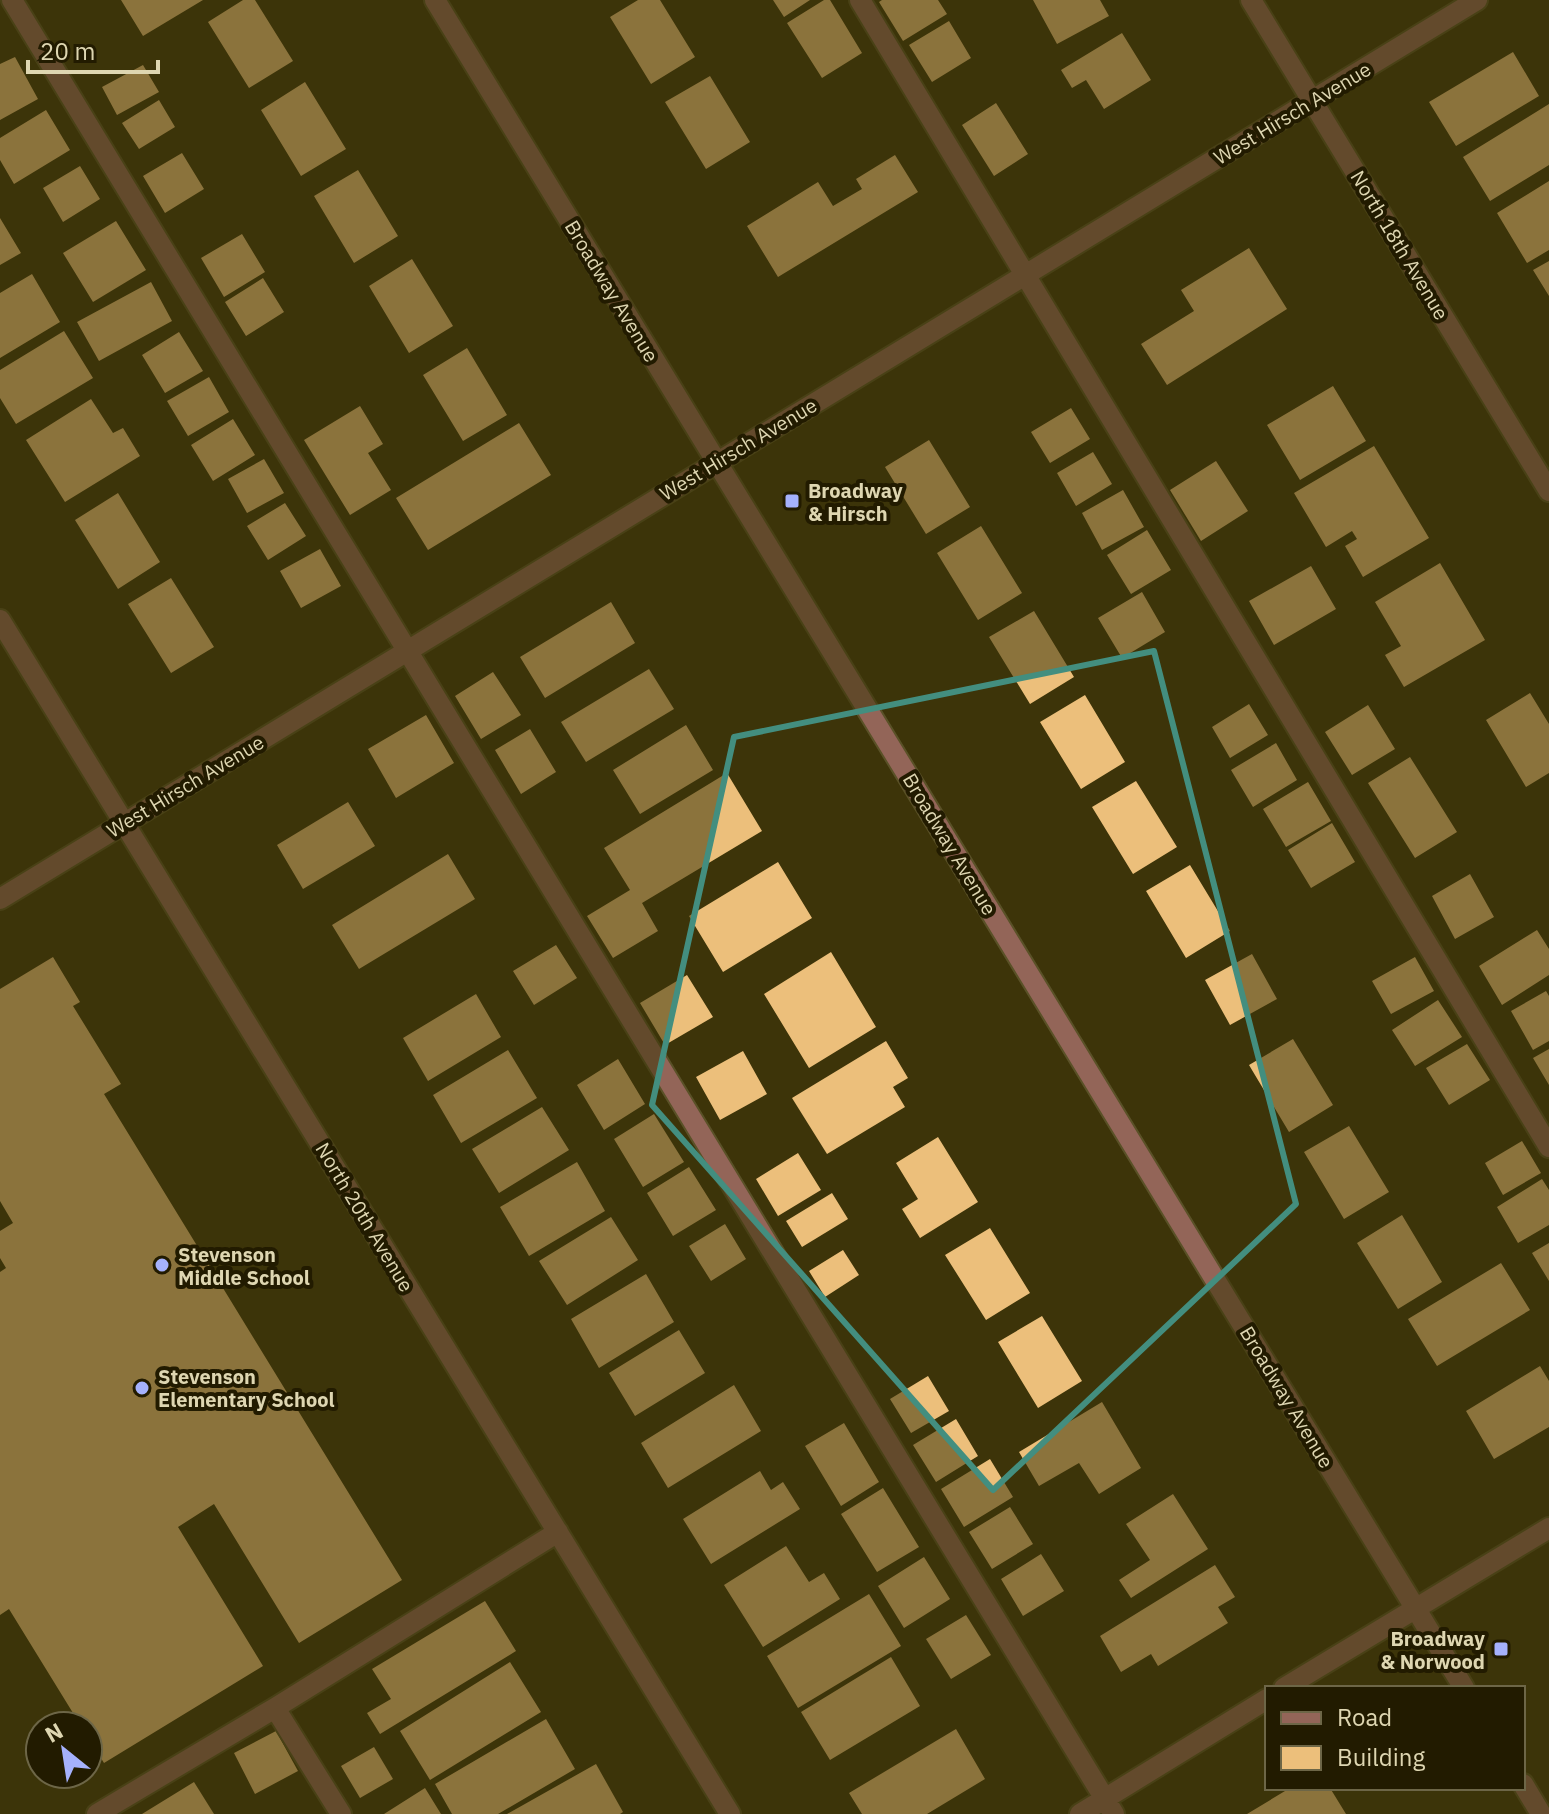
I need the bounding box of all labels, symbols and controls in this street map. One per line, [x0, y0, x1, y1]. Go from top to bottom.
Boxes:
scale bar [28, 24, 158, 74]
text: 20 m [40, 35, 95, 67]
street label: West Hirsch Avenue [1208, 55, 1376, 171]
street label: North 18th Avenue [1345, 165, 1455, 325]
street label: Broadway Avenue [559, 215, 665, 367]
street label: West Hirsch Avenue [654, 391, 822, 507]
place label: Broadway & Hirsch [808, 477, 903, 527]
marker: Broadway & Hirsch [783, 492, 801, 510]
street label: West Hirsch Avenue [101, 728, 269, 844]
street label: Broadway Avenue [897, 768, 1003, 920]
street label: North 20th Avenue [310, 1137, 420, 1297]
place label: Stevenson Middle School [178, 1241, 310, 1291]
marker: Stevenson Middle School [153, 1256, 171, 1274]
street label: Broadway Avenue [1234, 1321, 1340, 1473]
place label: Stevenson Elementary School [158, 1363, 335, 1413]
marker: Stevenson Elementary School [133, 1379, 151, 1397]
place label: Broadway & Norwood [1381, 1625, 1485, 1675]
marker: Broadway & Norwood [1492, 1640, 1510, 1658]
legend [1265, 1686, 1525, 1790]
text: Road [1337, 1701, 1392, 1733]
north arrow [24, 1710, 104, 1790]
text: N [40, 1716, 68, 1749]
text: Building [1337, 1741, 1425, 1773]

